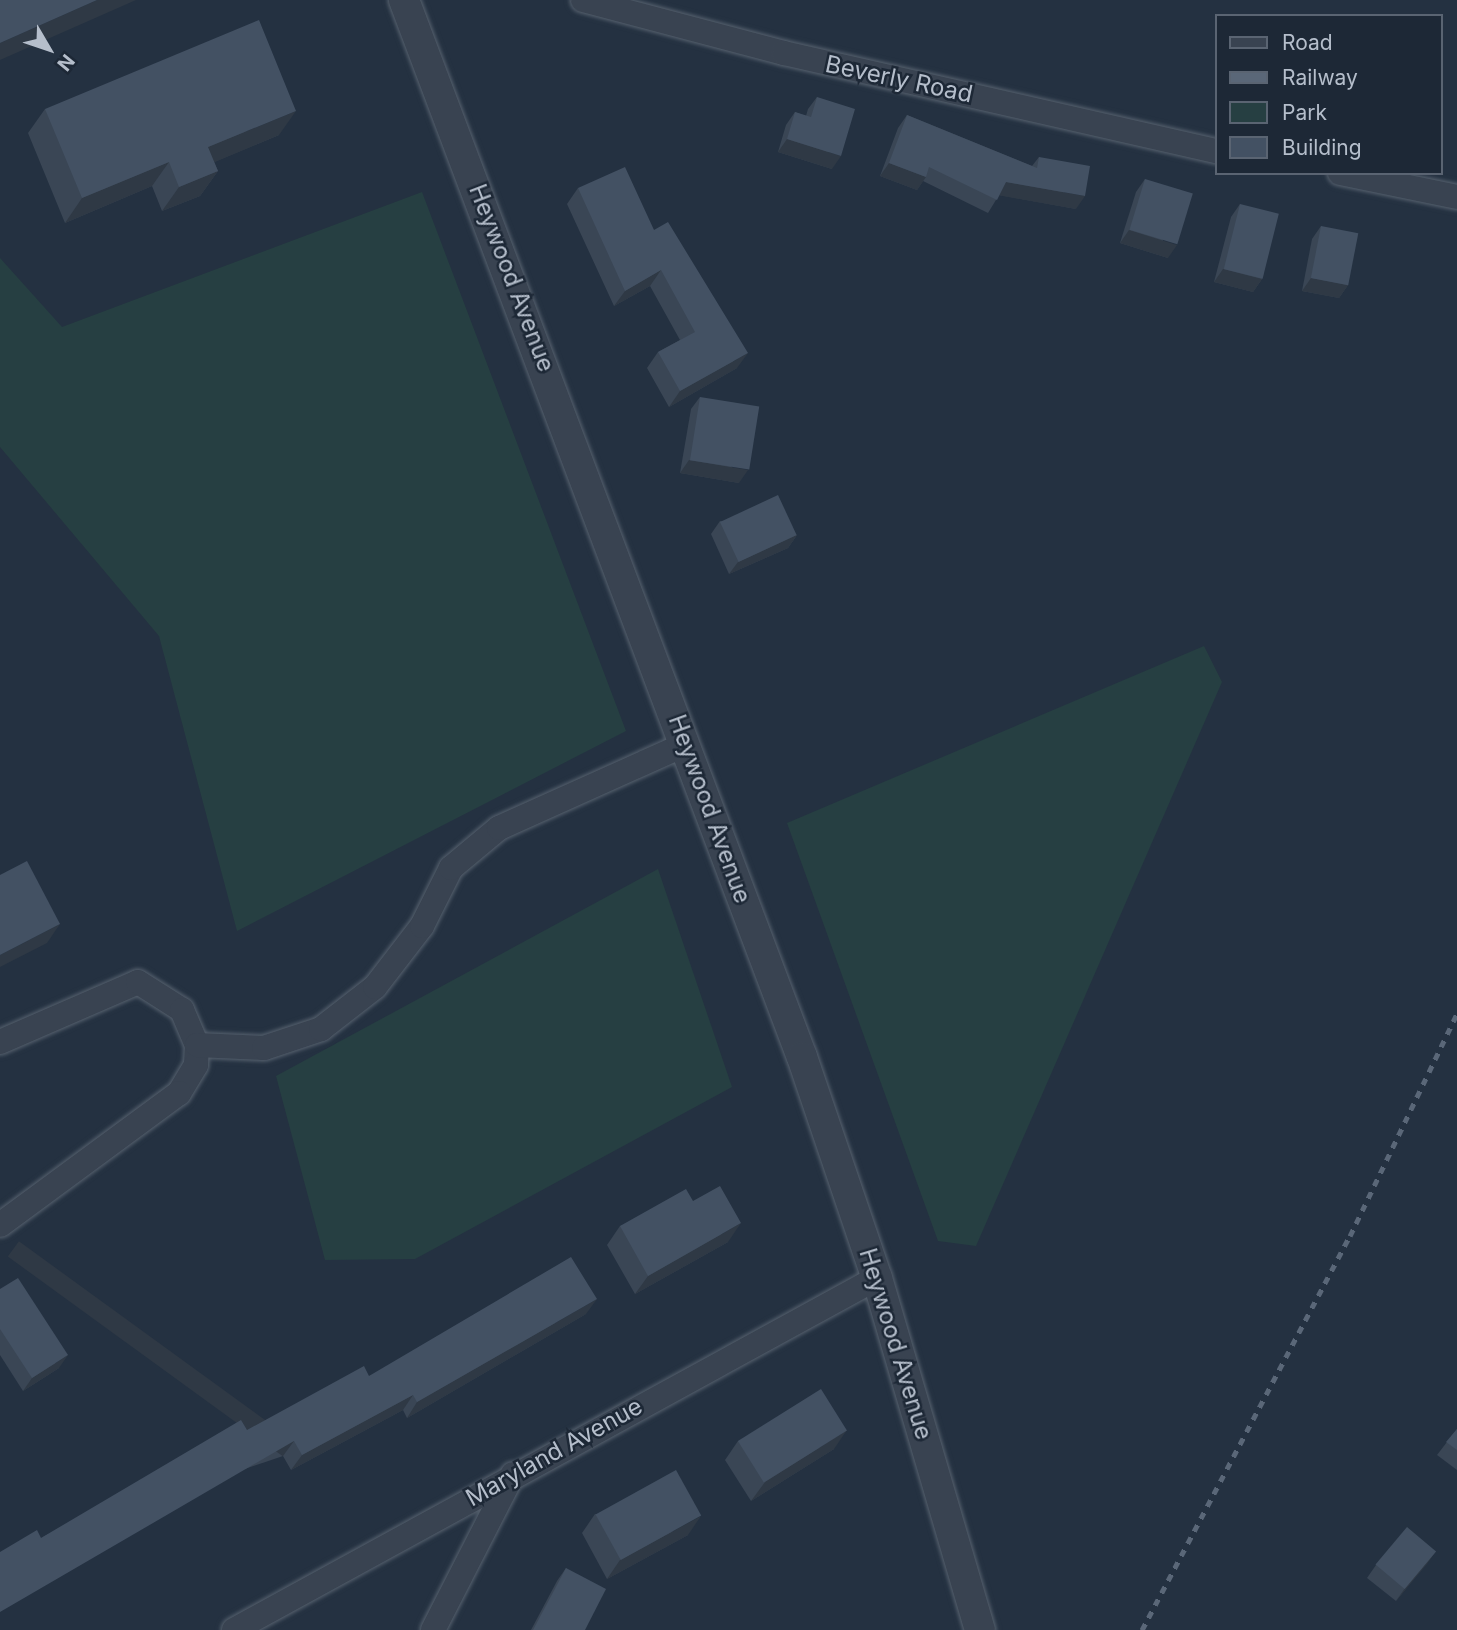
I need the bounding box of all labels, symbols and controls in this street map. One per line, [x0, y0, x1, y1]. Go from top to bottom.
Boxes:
north arrow [14, 14, 84, 84]
legend [1216, 14, 1443, 175]
text: Road [1282, 30, 1333, 55]
street label: Beverly Road [823, 49, 975, 109]
text: N [52, 50, 79, 75]
text: Railway [1282, 65, 1358, 90]
text: Park [1282, 100, 1327, 125]
text: Building [1282, 135, 1362, 160]
street label: Heywood Avenue [463, 180, 561, 376]
street label: Heywood Avenue [663, 711, 757, 907]
street label: Heywood Avenue [853, 1245, 939, 1443]
street label: Maryland Avenue [461, 1392, 647, 1512]

